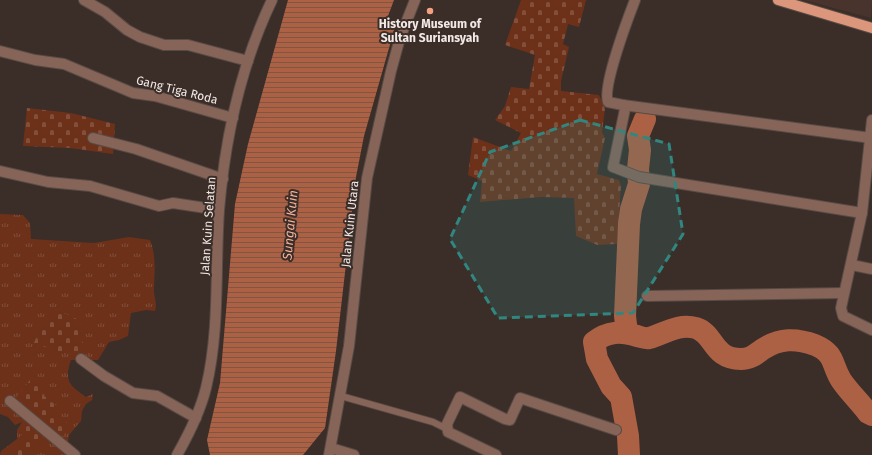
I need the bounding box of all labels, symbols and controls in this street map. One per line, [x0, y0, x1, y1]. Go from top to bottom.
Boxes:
marker: History Museum of Sultan Suriansyah [425, 6, 435, 16]
place label: History Museum of Sultan Suriansyah [379, 17, 483, 45]
street label: Gang Tiga Roda [135, 73, 219, 107]
street label: Jalan Kuin Selatan [198, 176, 218, 276]
street label: Jalan Kuin Utara [338, 180, 362, 268]
water label: Sungai Kuin [279, 189, 301, 262]

